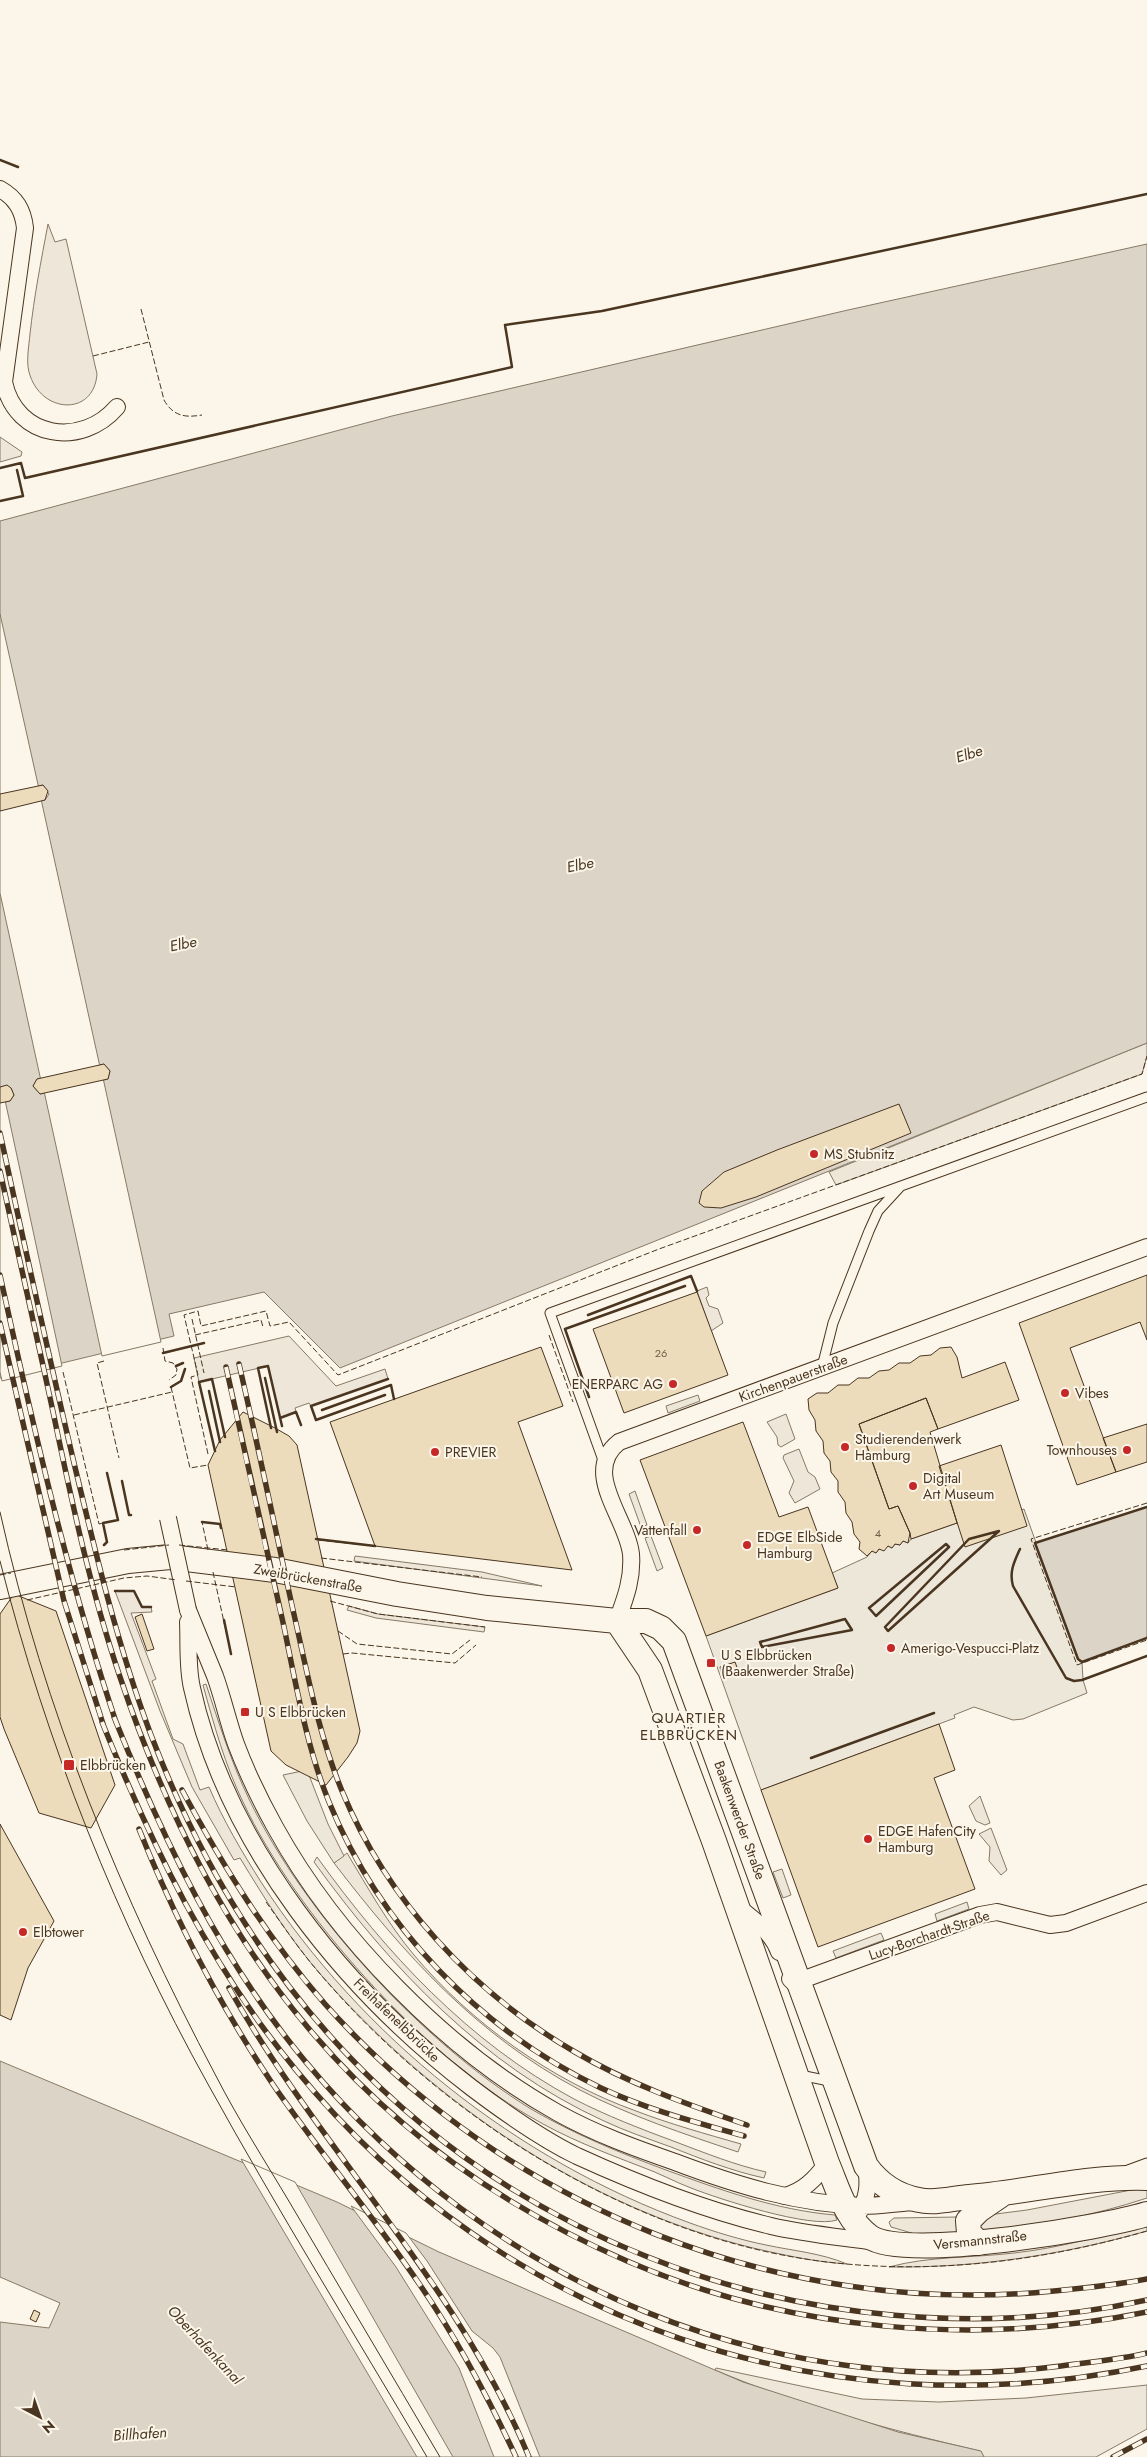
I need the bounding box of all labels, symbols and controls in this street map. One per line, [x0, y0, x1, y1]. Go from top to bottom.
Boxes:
water label: Elbe [953, 739, 986, 768]
water label: Elbe [565, 852, 596, 878]
water label: Elbe [168, 931, 199, 957]
place label: MS Stubnitz [824, 1144, 895, 1164]
marker: MS Stubnitz [808, 1148, 820, 1160]
house number: 26 [655, 1345, 667, 1361]
street label: Kirchenpauerstraße [736, 1349, 850, 1407]
place label: ENERPARC AG [572, 1374, 663, 1394]
marker: ENERPARC AG [667, 1378, 679, 1390]
place label: Vibes [1075, 1383, 1109, 1403]
marker: Vibes [1059, 1387, 1071, 1399]
place label: Studierendenwerk Hamburg [855, 1429, 962, 1465]
place label: Townhouses [1047, 1440, 1117, 1460]
marker: Studierendenwerk Hamburg [839, 1441, 851, 1453]
place label: PREVIER [445, 1442, 497, 1462]
marker: Townhouses [1121, 1444, 1133, 1456]
marker: PREVIER [429, 1446, 441, 1458]
place label: Digital Art Museum [923, 1468, 994, 1504]
marker: Digital Art Museum [907, 1480, 919, 1492]
place label: Vattenfall [634, 1520, 687, 1540]
marker: Vattenfall [691, 1524, 703, 1536]
house number: 4 [875, 1525, 882, 1541]
place label: EDGE ElbSide Hamburg [757, 1527, 842, 1563]
marker: EDGE ElbSide Hamburg [741, 1539, 753, 1551]
street label: Zweibrückenstraße [252, 1559, 364, 1597]
place label: Amerigo-Vespucci-Platz [901, 1638, 1040, 1658]
marker: Amerigo-Vespucci-Platz [885, 1642, 897, 1654]
place label: U S Elbbrücken (Baakenwerder Straße) [721, 1645, 855, 1681]
marker: U S Elbbrücken (Baakenwerder Straße) [705, 1657, 717, 1669]
place label: U S Elbbrücken [255, 1702, 346, 1722]
marker: U S Elbbrücken [239, 1706, 251, 1718]
district label: QUARTIER ELBBRÜCKEN [640, 1707, 738, 1746]
place label: Elbbrücken [80, 1755, 146, 1775]
marker: Elbbrücken [62, 1758, 76, 1772]
street label: Baakenwerder Straße [709, 1758, 771, 1882]
place label: EDGE HafenCity Hamburg [878, 1821, 977, 1857]
marker: EDGE HafenCity Hamburg [862, 1833, 874, 1845]
street label: Lucy-Borchardt-Straße [866, 1905, 992, 1965]
place label: Elbtower [33, 1922, 84, 1942]
marker: Elbtower [17, 1926, 29, 1938]
street label: Freihafenelbbrücke [349, 1973, 445, 2067]
street label: Versmannstraße [932, 2225, 1028, 2255]
water label: Oberhafenkanal [162, 2300, 248, 2390]
north arrow [15, 2392, 65, 2442]
text: N [38, 2416, 59, 2438]
water label: Billhafen [112, 2421, 168, 2447]

